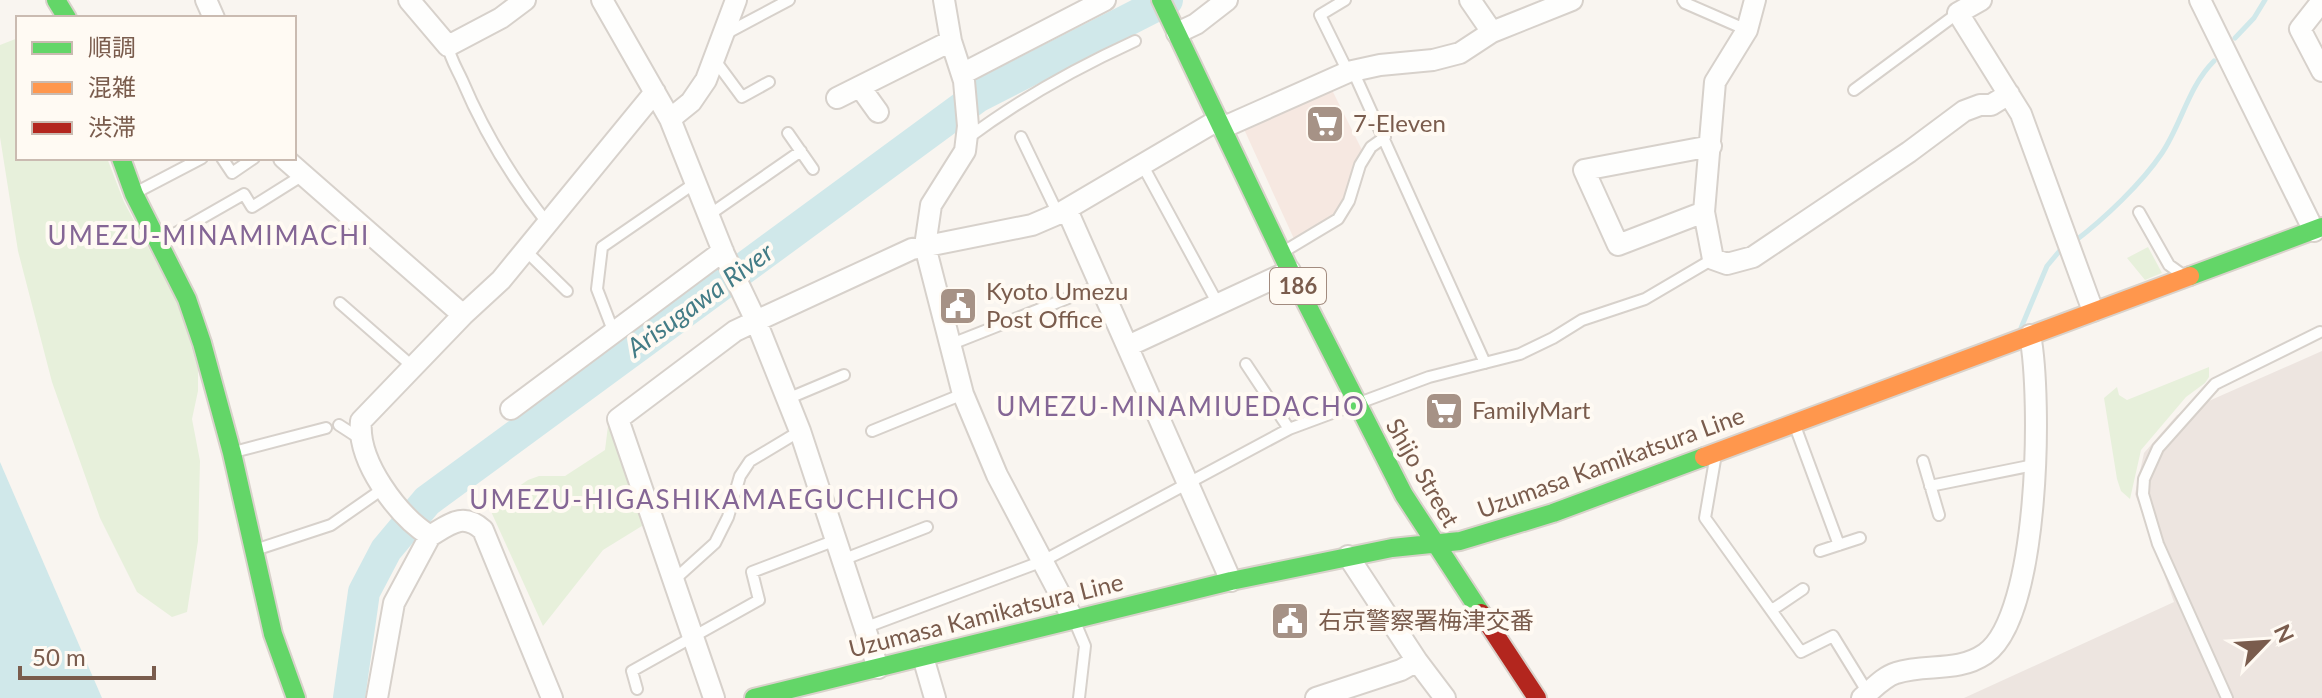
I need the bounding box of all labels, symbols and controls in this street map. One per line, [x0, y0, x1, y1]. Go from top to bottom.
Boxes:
legend [16, 16, 296, 160]
text: 順調 [88, 32, 136, 61]
text: 混雑 [88, 72, 136, 101]
supermarket icon: 7-Eleven [1304, 103, 1346, 145]
place label: 7-Eleven [1353, 108, 1446, 137]
text: 渋滞 [88, 112, 136, 141]
district label: UMEZU-MINAMIMACHI [48, 219, 370, 251]
water label: Arisugawa River [619, 235, 780, 364]
road number: 186 [1270, 268, 1326, 304]
place label: Kyoto Umezu Post Office [986, 276, 1128, 333]
public building icon: Kyoto Umezu Post Office [937, 285, 979, 327]
district label: UMEZU-MINAMIUEDACHO [996, 390, 1366, 422]
supermarket icon: FamilyMart [1423, 390, 1465, 432]
place label: FamilyMart [1472, 395, 1591, 424]
street label: Uzumasa Kamikatsura Line [1473, 400, 1748, 523]
street label: Shijo Street [1381, 413, 1466, 532]
district label: UMEZU-HIGASHIKAMAEGUCHICHO [469, 483, 961, 515]
street label: Uzumasa Kamikatsura Line [845, 566, 1126, 663]
public building icon: 右京警察署梅津交番 [1269, 600, 1311, 642]
north arrow [2226, 602, 2306, 682]
place label: 右京警察署梅津交番 [1318, 605, 1534, 634]
text: N [2269, 620, 2300, 647]
scale bar [20, 630, 154, 680]
text: 50 m [32, 642, 86, 671]

